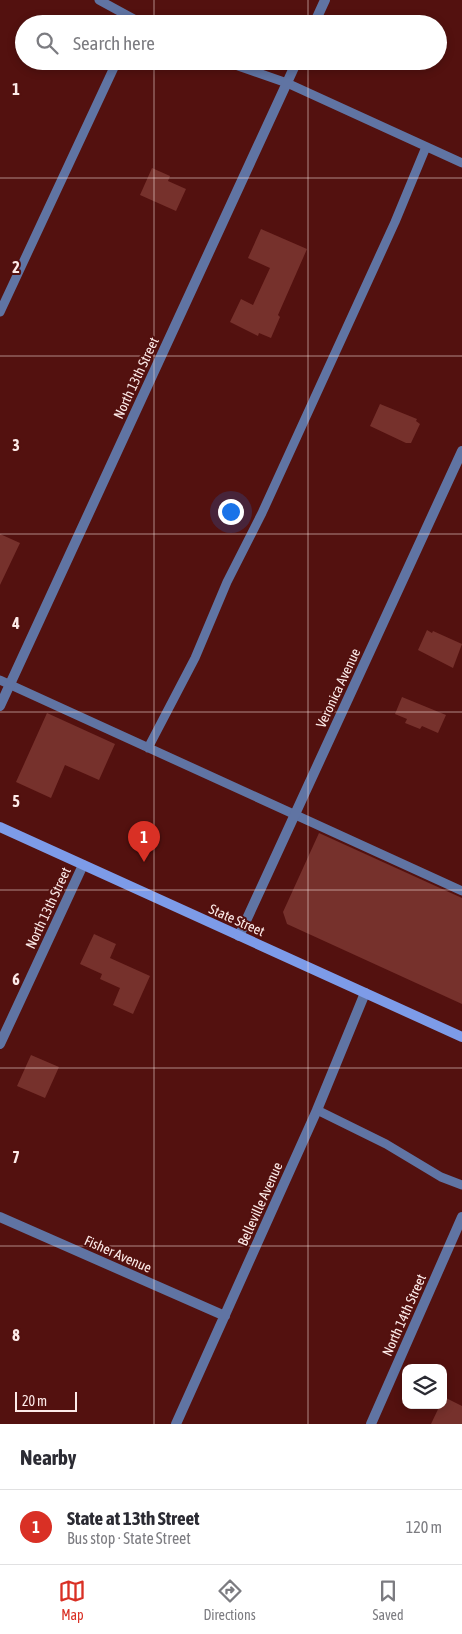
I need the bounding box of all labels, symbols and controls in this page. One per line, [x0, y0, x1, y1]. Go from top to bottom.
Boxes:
search box [15, 15, 447, 70]
icon: search [33, 29, 61, 57]
text: Search here [73, 32, 155, 54]
text: 1 [12, 80, 20, 98]
text: 2 [12, 258, 20, 276]
street label: North 13th Street [110, 335, 162, 421]
text: 3 [12, 436, 20, 454]
your location [218, 499, 244, 525]
text: 4 [11, 614, 20, 632]
street label: Veronica Avenue [313, 646, 363, 730]
text: 5 [12, 792, 20, 810]
pin: 1 [128, 821, 160, 862]
street label: North 13th Street [22, 865, 74, 951]
street label: State Street [207, 901, 267, 939]
text: 6 [12, 970, 20, 988]
text: 7 [12, 1148, 20, 1166]
street label: Belleville Avenue [234, 1160, 286, 1248]
street label: Fisher Avenue [82, 1232, 154, 1276]
street label: North 14th Street [379, 1271, 429, 1359]
text: 8 [12, 1326, 20, 1344]
map controls [402, 1364, 447, 1409]
button: layers [402, 1364, 447, 1409]
scale bar [15, 1389, 78, 1412]
text: 20 m [22, 1393, 47, 1409]
text: Nearby [20, 1445, 76, 1469]
text: State at 13th Street [67, 1507, 200, 1529]
text: 1 [32, 1518, 40, 1536]
text: 120 m [406, 1518, 442, 1536]
text: Bus stop · State Street [67, 1529, 191, 1547]
tab: Map [58, 1577, 86, 1623]
tab: Directions [203, 1577, 256, 1623]
tab: Saved [373, 1577, 404, 1623]

